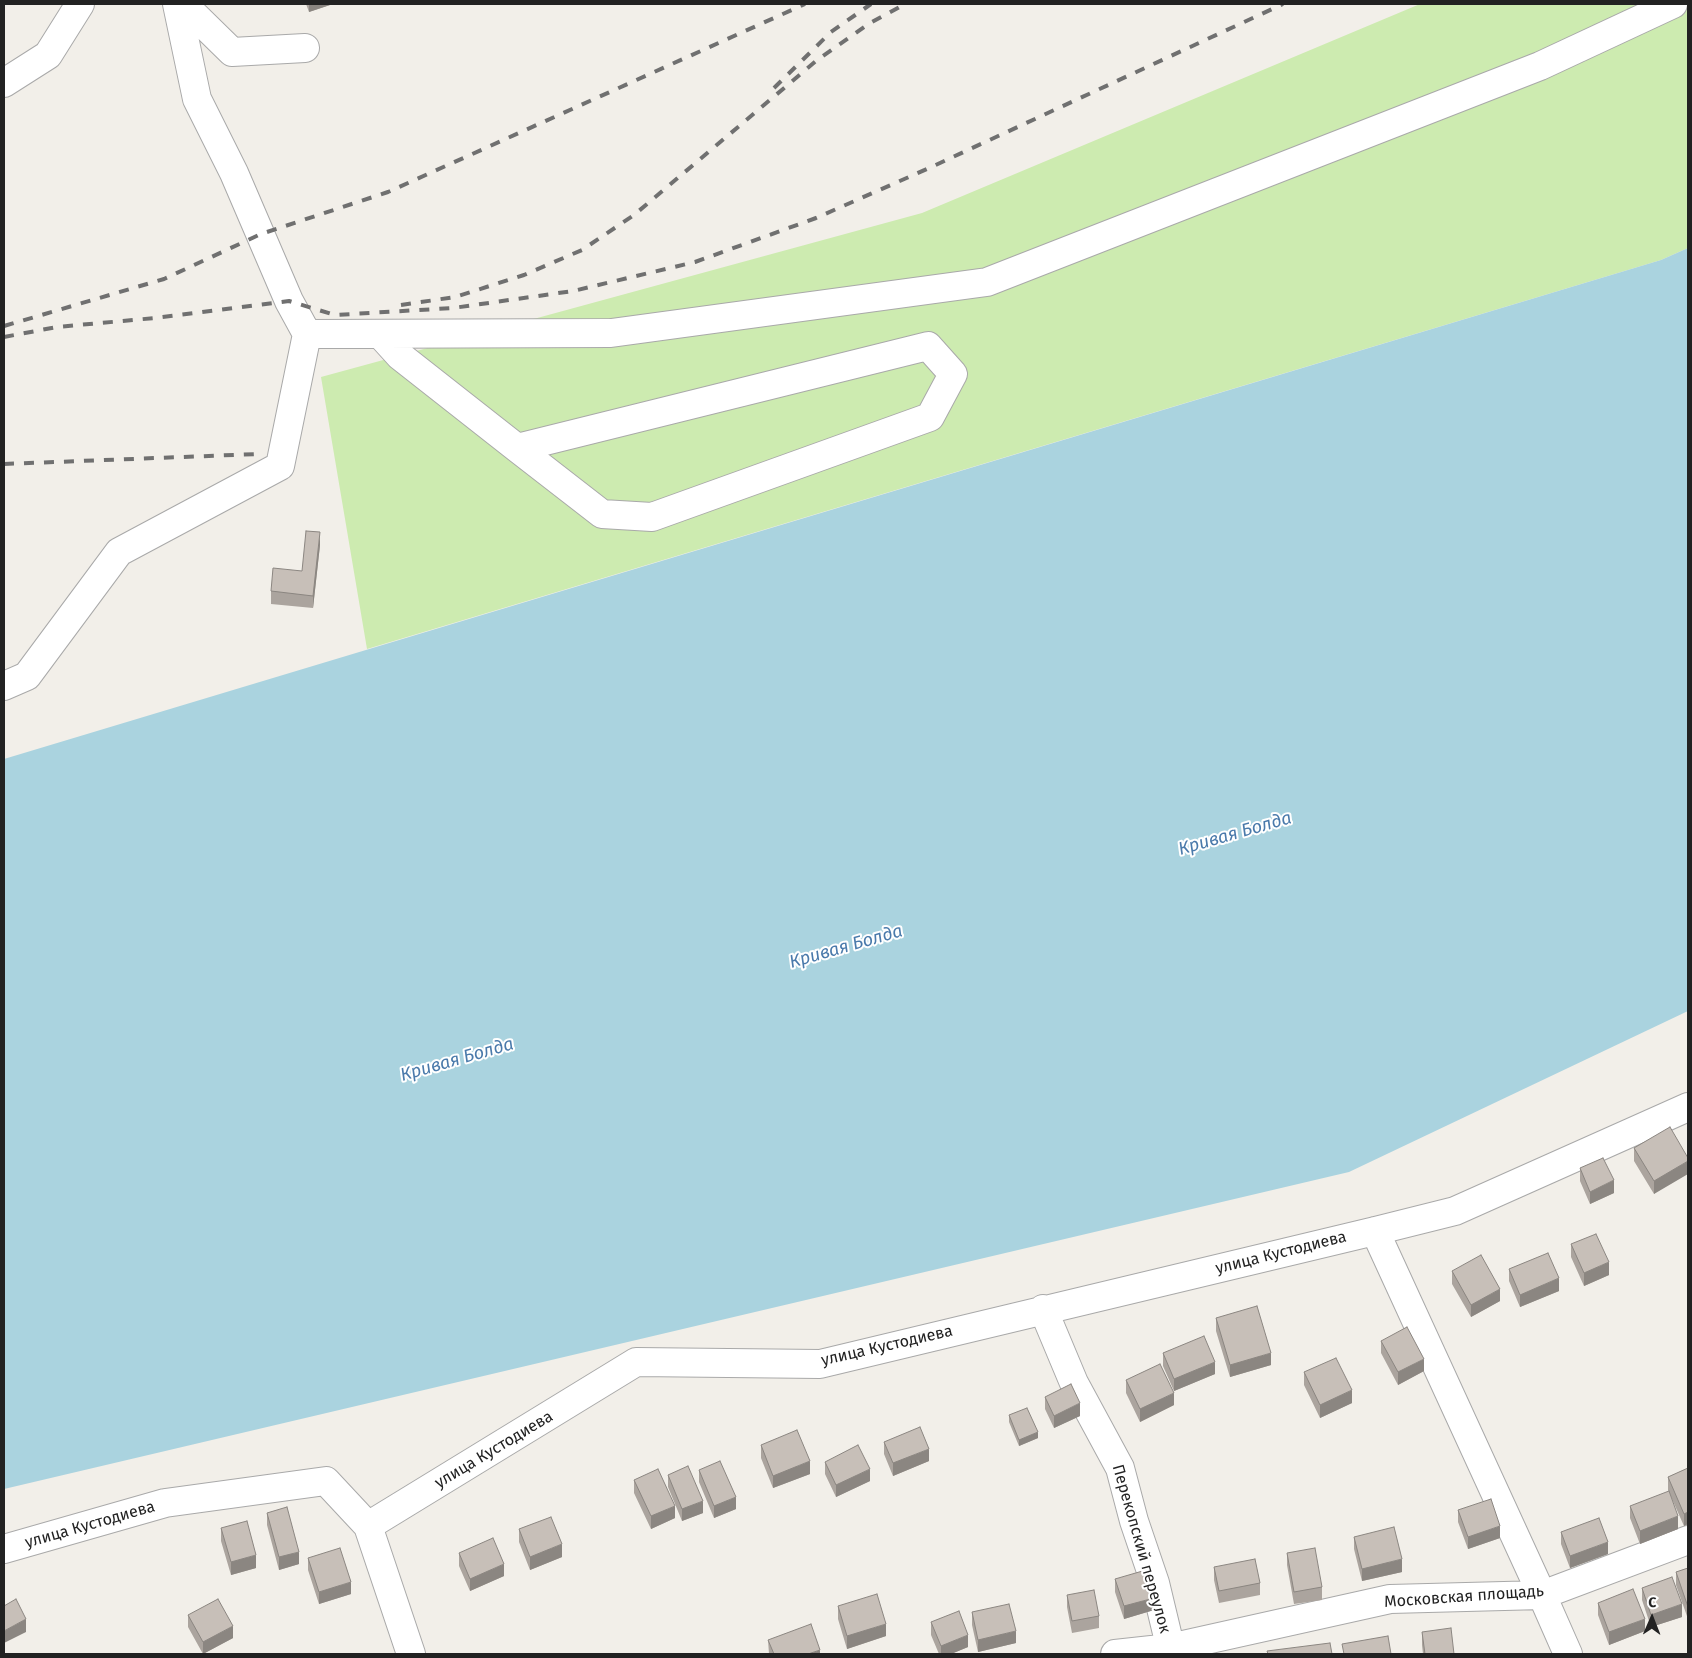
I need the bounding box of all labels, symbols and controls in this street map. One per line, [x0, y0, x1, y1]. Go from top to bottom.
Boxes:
water label: Кривая Болда [1176, 807, 1294, 861]
water label: Кривая Болда [787, 920, 905, 974]
water label: Кривая Болда [398, 1033, 516, 1087]
street label: улица Кустодиева [1213, 1227, 1349, 1279]
street label: улица Кустодиева [819, 1322, 955, 1370]
street label: улица Кустодиева [431, 1407, 557, 1493]
street label: Перекопский переулок [1108, 1462, 1174, 1636]
street label: улица Кустодиева [23, 1497, 157, 1553]
street label: Московская площадь [1384, 1582, 1544, 1612]
north arrow [1627, 1593, 1677, 1643]
text: С [1648, 1594, 1656, 1611]

